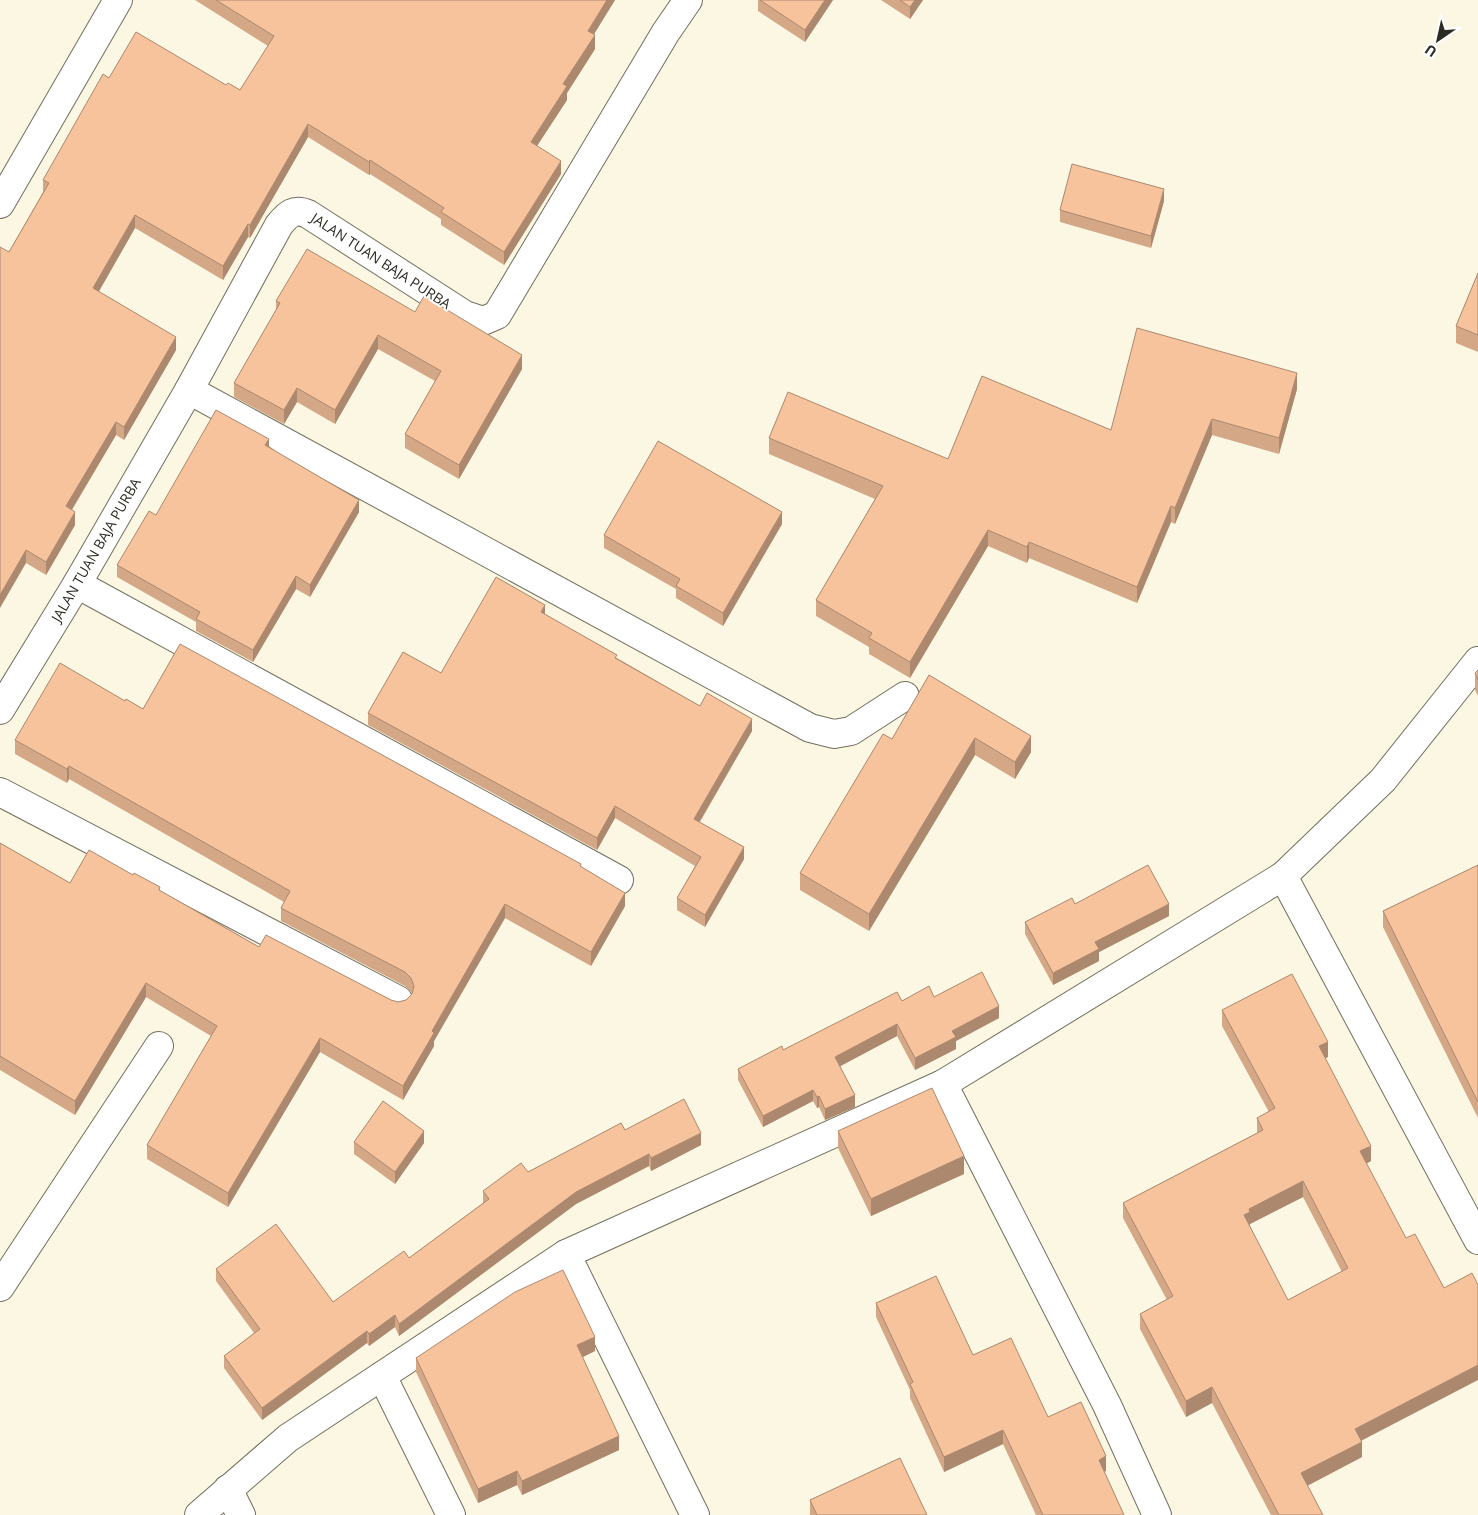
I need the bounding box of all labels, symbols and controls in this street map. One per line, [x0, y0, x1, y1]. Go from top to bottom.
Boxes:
north arrow [1413, 15, 1463, 65]
text: U [1421, 40, 1440, 62]
street label: JALAN TUAN BAJA PURBA [306, 207, 455, 313]
street label: JALAN TUAN BAJA PURBA [46, 474, 145, 627]

